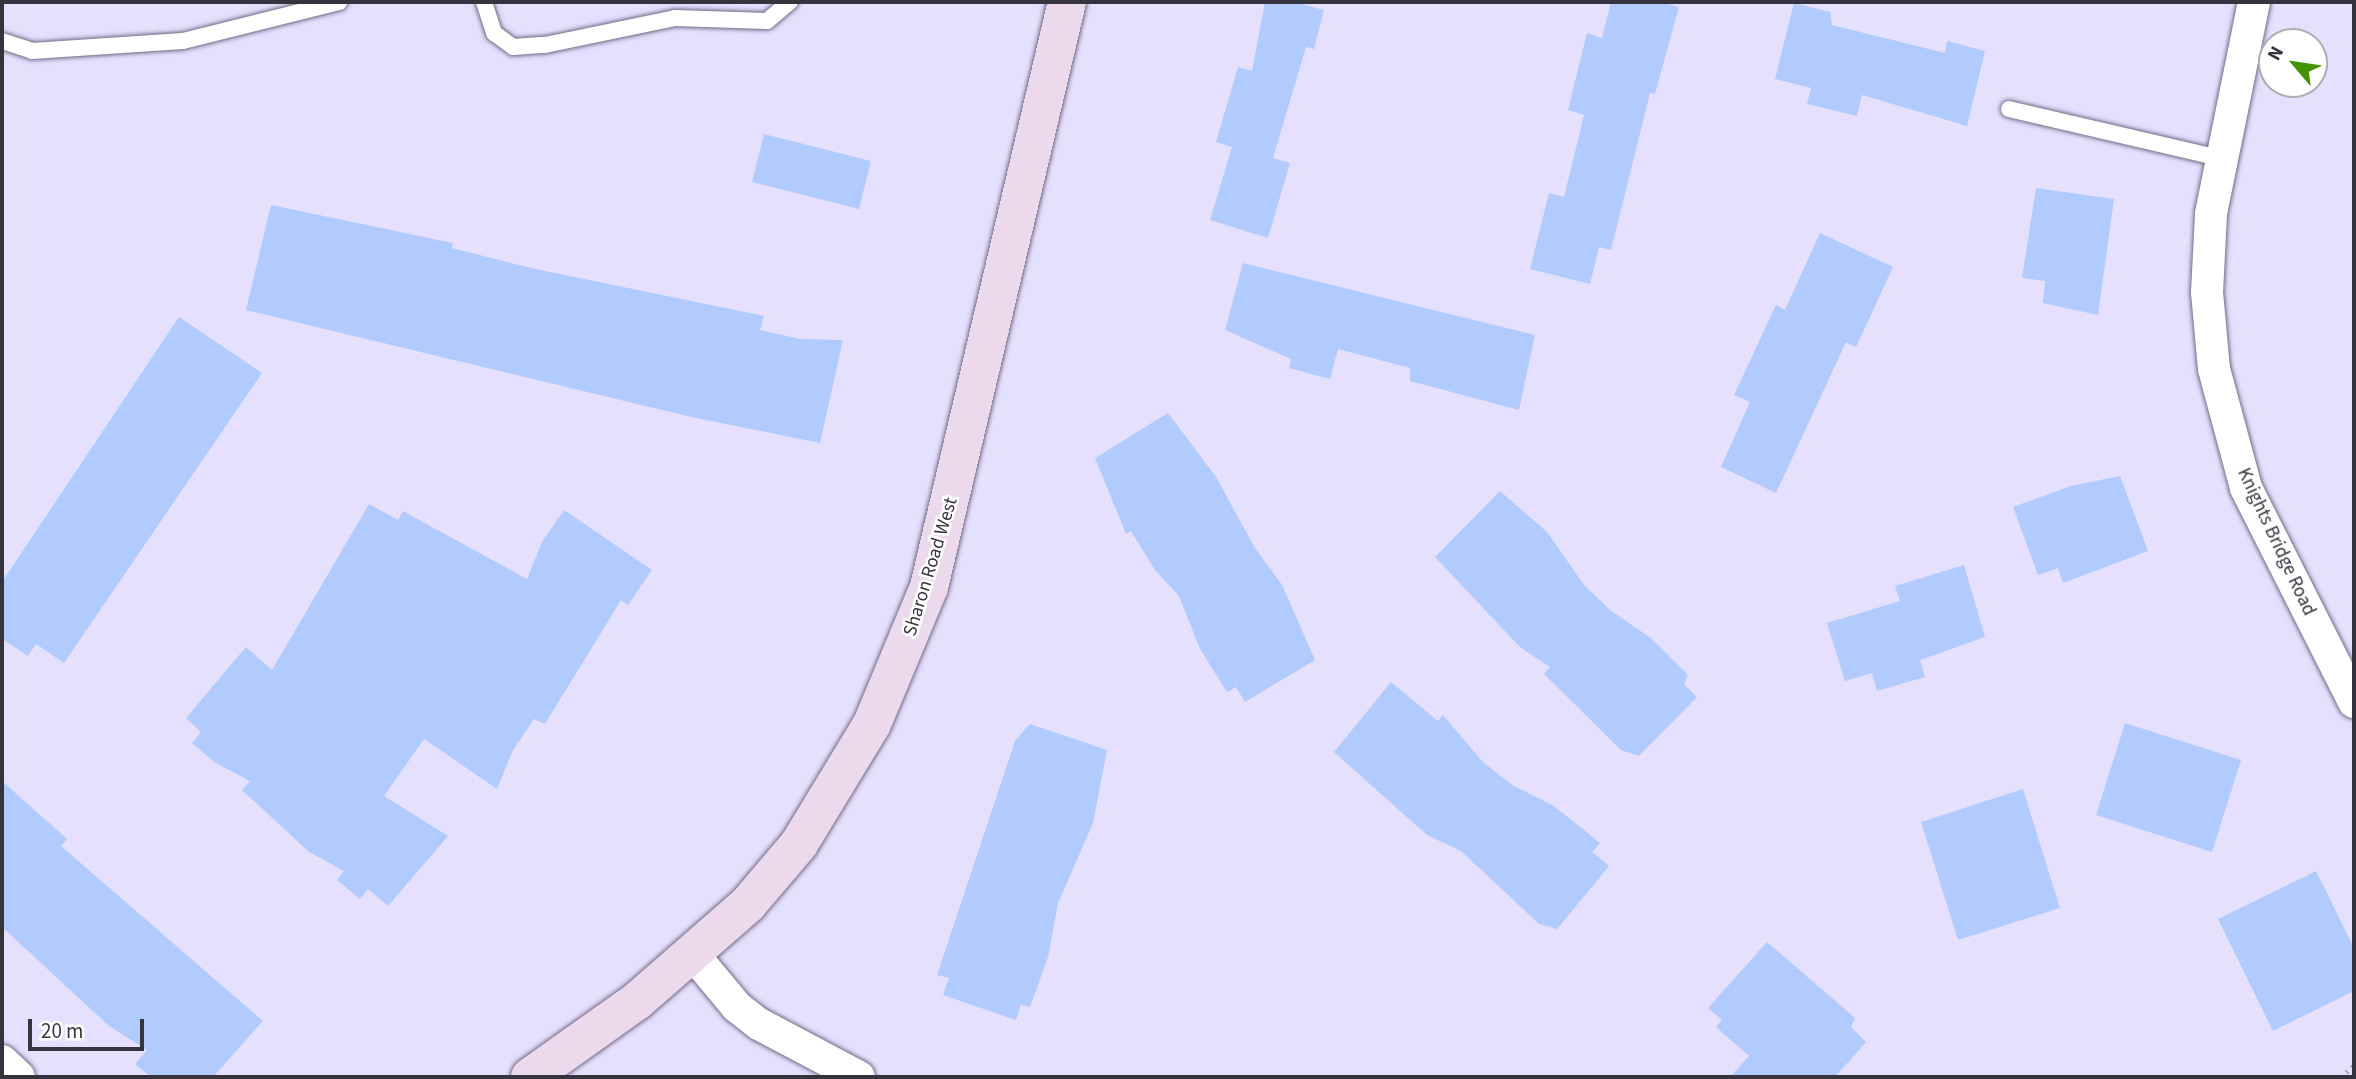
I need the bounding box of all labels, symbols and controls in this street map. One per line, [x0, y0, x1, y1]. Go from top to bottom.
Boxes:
north arrow [2258, 28, 2328, 98]
text: N [2261, 41, 2291, 66]
street label: Knights Bridge Road [2232, 465, 2320, 619]
street label: Sharon Road West [899, 495, 963, 639]
scale bar [32, 1006, 147, 1050]
text: 20 m [41, 1016, 83, 1046]

